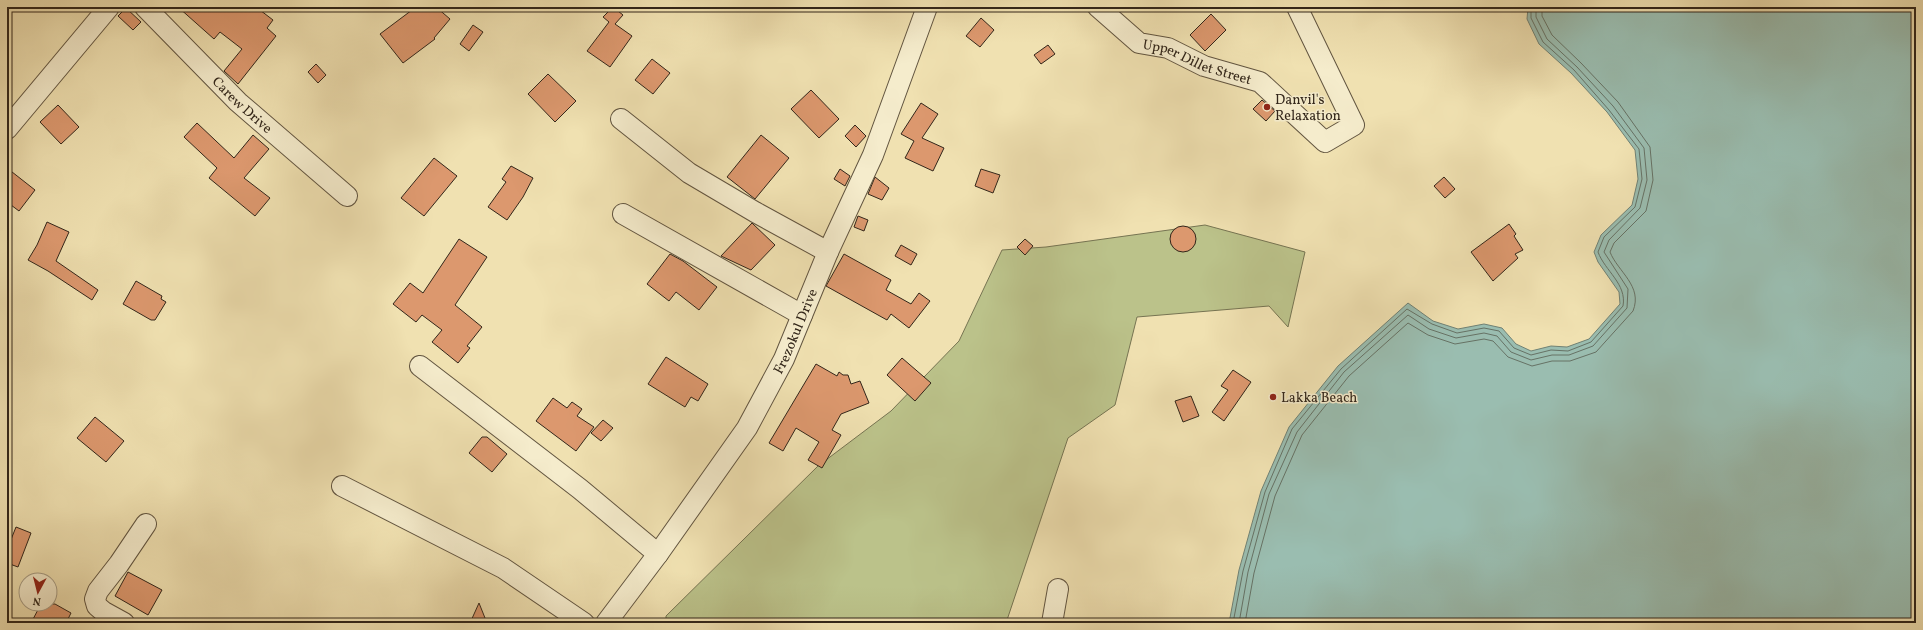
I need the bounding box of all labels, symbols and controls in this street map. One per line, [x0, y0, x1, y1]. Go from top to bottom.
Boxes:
street label: Upper Dillet Street [1141, 36, 1254, 90]
street label: Carew Drive [207, 73, 276, 139]
place label: Danvil's Relaxation [1275, 91, 1341, 126]
marker: Danvil's Relaxation [1262, 102, 1272, 112]
street label: Frezokul Drive [770, 286, 823, 378]
place label: Lakka Beach [1281, 389, 1357, 408]
marker: Lakka Beach [1268, 392, 1278, 402]
north arrow [18, 572, 58, 612]
text: N [32, 593, 42, 608]

